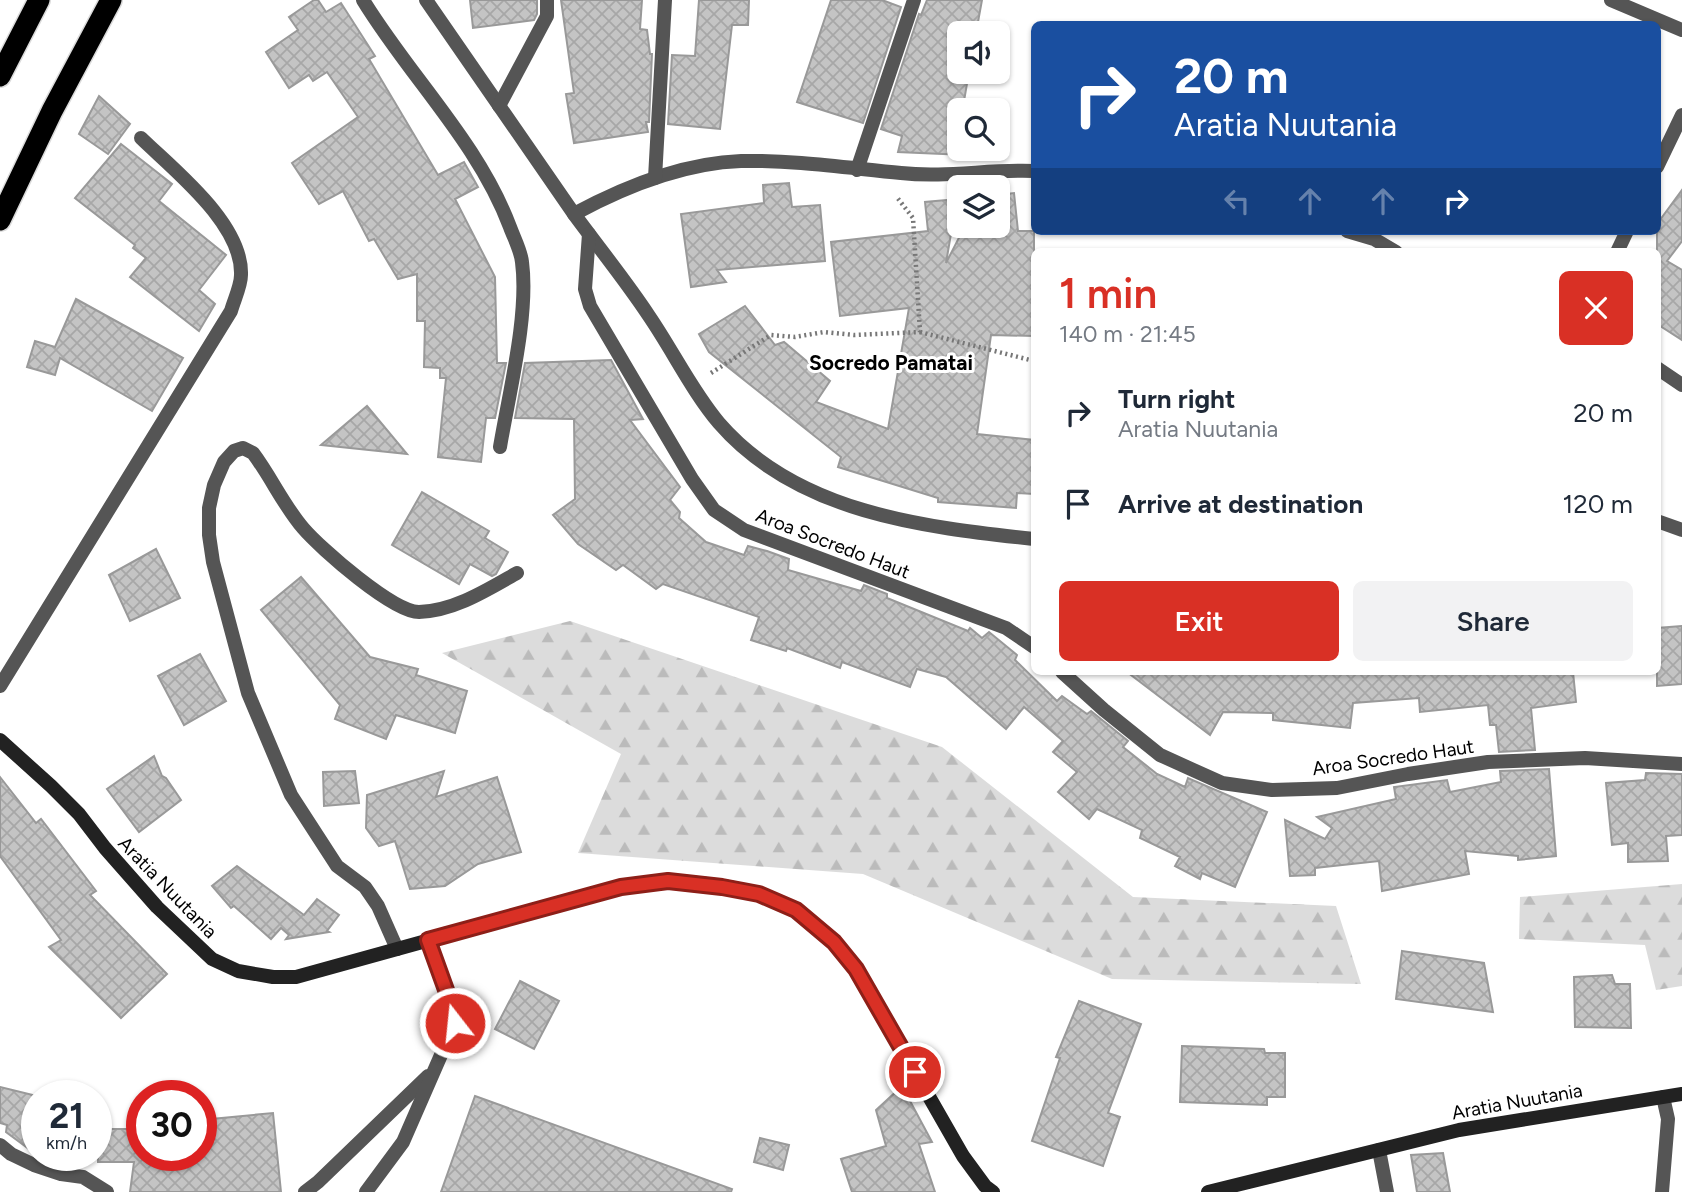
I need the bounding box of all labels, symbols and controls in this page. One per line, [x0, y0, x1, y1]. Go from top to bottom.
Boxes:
map controls [947, 21, 1010, 238]
button: sound [947, 21, 1010, 84]
text: 20 m [1174, 46, 1289, 105]
icon: right [1059, 49, 1150, 140]
button: search [947, 98, 1010, 161]
text: Aratia Nuutania [1174, 106, 1397, 144]
button: layers [947, 175, 1010, 238]
icon: left [1218, 182, 1256, 220]
icon: ahead [1291, 182, 1329, 220]
icon: ahead [1364, 182, 1402, 220]
icon: right [1437, 182, 1475, 220]
text: 1 min [1059, 268, 1157, 319]
button: close [1559, 271, 1633, 345]
text: 140 m · 21:45 [1059, 320, 1196, 348]
district label: Socredo Pamatai [809, 350, 973, 375]
text: Turn right [1118, 383, 1235, 415]
icon: right [1059, 394, 1097, 432]
text: 20 m [1573, 397, 1633, 429]
text: Aratia Nuutania [1118, 415, 1278, 443]
icon: arrive [1059, 485, 1097, 523]
text: Arrive at destination [1118, 488, 1363, 520]
text: 120 m [1563, 488, 1633, 520]
street label: Aroa Socredo Haut [753, 504, 913, 583]
button: Exit [1059, 581, 1339, 661]
button: Share [1353, 581, 1633, 661]
street label: Aroa Socredo Haut [1311, 735, 1475, 780]
street label: Aratia Nuutania [113, 832, 222, 943]
position arrow [418, 986, 492, 1060]
pin [885, 1042, 945, 1102]
icon: arrive [896, 1053, 934, 1091]
street label: Aratia Nuutania [1450, 1079, 1584, 1124]
speed limit sign: 30 [126, 1080, 217, 1171]
text: 21 [49, 1095, 84, 1137]
text: km/h [46, 1132, 87, 1154]

